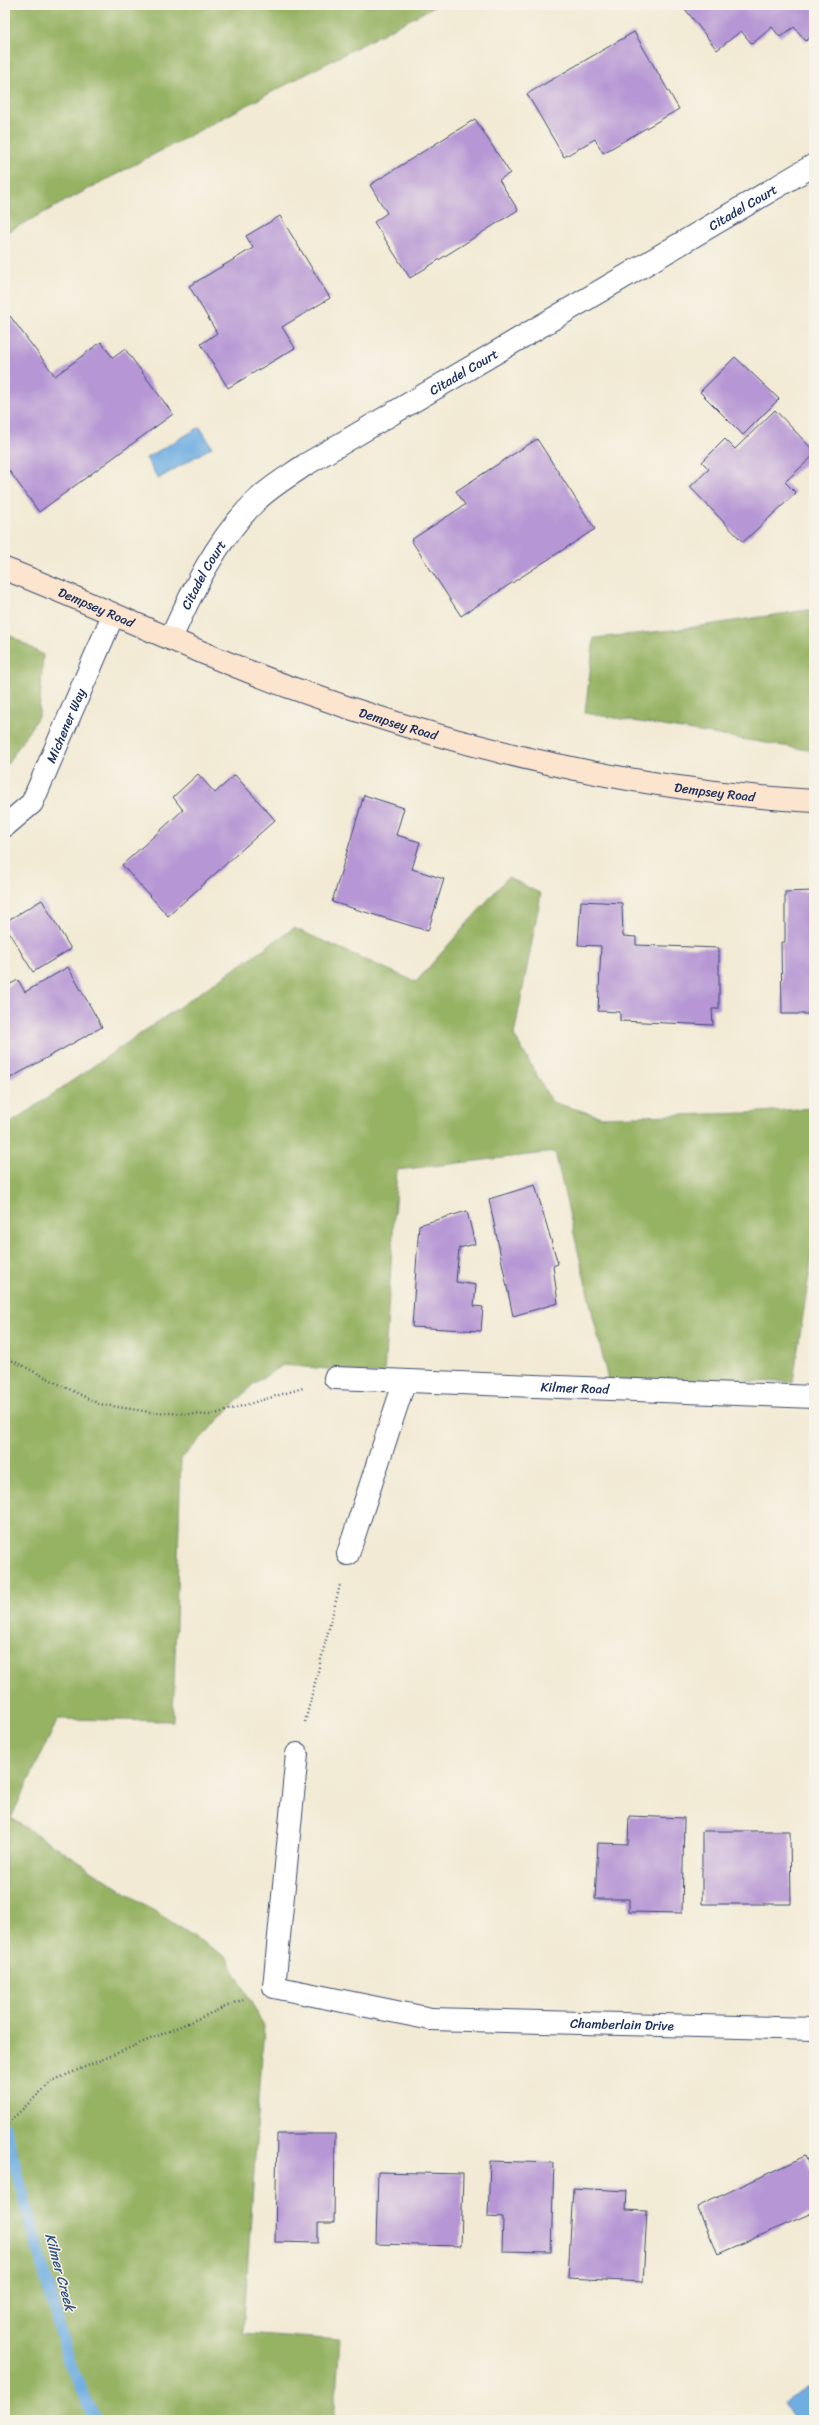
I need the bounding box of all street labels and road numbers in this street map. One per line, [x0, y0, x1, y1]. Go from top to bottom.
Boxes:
street label: Citadel Court [704, 178, 782, 237]
street label: Citadel Court [424, 342, 503, 401]
street label: Citadel Court [174, 535, 232, 613]
street label: Dempsey Road [55, 580, 139, 634]
street label: Michener Way [39, 684, 92, 766]
street label: Dempsey Road [356, 700, 442, 746]
street label: Dempsey Road [673, 775, 757, 808]
street label: Kilmer Road [540, 1375, 611, 1400]
street label: Chamberlain Drive [570, 2011, 674, 2037]

